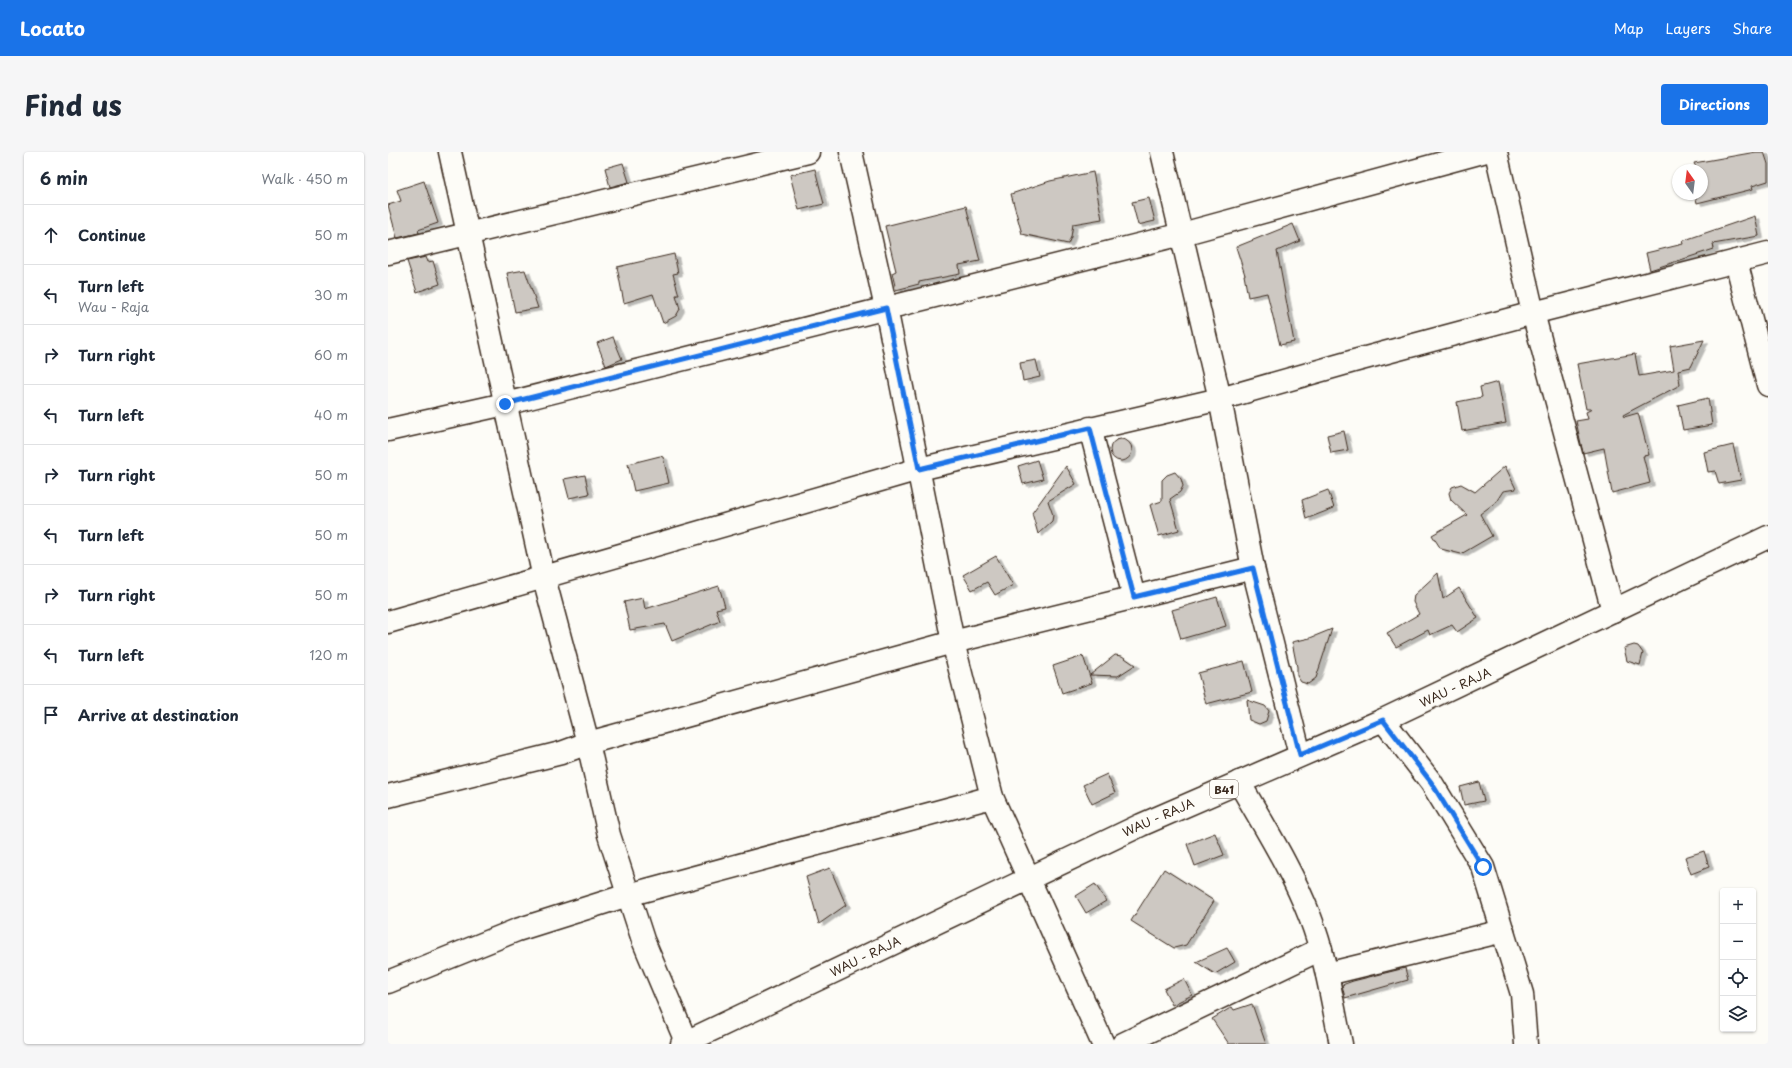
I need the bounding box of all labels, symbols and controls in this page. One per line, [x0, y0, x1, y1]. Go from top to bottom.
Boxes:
text: Locato [20, 14, 85, 42]
text: Map [1614, 18, 1644, 39]
text: Layers [1666, 18, 1711, 39]
text: Share [1733, 18, 1772, 39]
text: Find us [24, 83, 122, 126]
button: Directions [1661, 84, 1768, 125]
north arrow [1672, 164, 1708, 200]
text: 6 min [40, 165, 88, 191]
text: Walk · 450 m [262, 169, 348, 188]
text: Continue [78, 223, 146, 246]
icon: ahead [40, 224, 62, 246]
text: 50 m [314, 225, 348, 244]
text: Turn left [78, 274, 144, 297]
icon: left [40, 284, 62, 306]
text: 30 m [314, 285, 348, 304]
text: Wau - Raja [78, 297, 149, 316]
text: Turn right [78, 343, 155, 366]
icon: right [40, 344, 62, 366]
text: 60 m [314, 345, 348, 364]
route end [496, 395, 514, 413]
text: Turn left [78, 403, 144, 426]
icon: left [40, 404, 62, 426]
text: 40 m [314, 405, 348, 424]
text: Turn right [78, 463, 155, 486]
icon: right [40, 464, 62, 486]
text: 50 m [314, 465, 348, 484]
text: Turn left [78, 523, 144, 546]
icon: left [40, 524, 62, 546]
text: 50 m [314, 525, 348, 544]
text: Turn right [78, 583, 155, 606]
icon: right [40, 584, 62, 606]
text: 50 m [314, 585, 348, 604]
text: Turn left [78, 643, 144, 666]
icon: left [40, 644, 62, 666]
text: 120 m [309, 645, 348, 664]
street label: WAU - RAJA [1416, 663, 1494, 711]
text: Arrive at destination [78, 703, 239, 726]
icon: arrive [40, 704, 62, 726]
road number: B41 [1210, 780, 1238, 798]
street label: WAU - RAJA [1119, 793, 1197, 841]
route start [1474, 858, 1492, 876]
map controls [1720, 888, 1756, 1032]
button: + [1720, 888, 1756, 924]
button: − [1720, 924, 1756, 960]
street label: WAU - RAJA [827, 931, 903, 981]
button: locate [1720, 960, 1756, 996]
button: layers [1720, 996, 1756, 1032]

